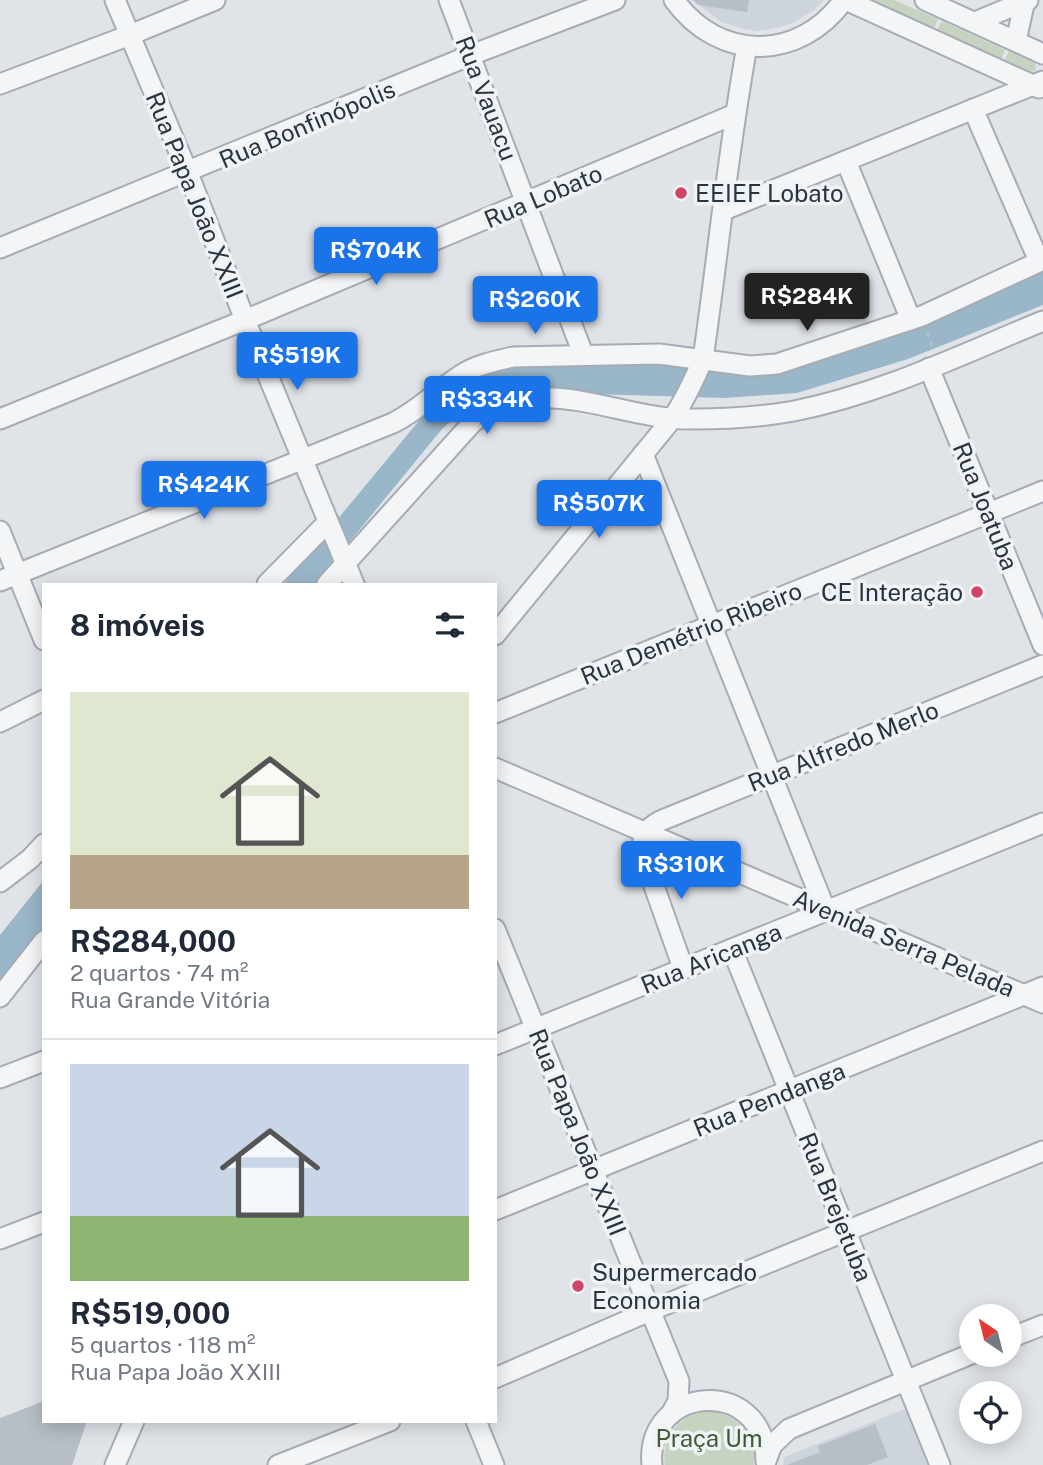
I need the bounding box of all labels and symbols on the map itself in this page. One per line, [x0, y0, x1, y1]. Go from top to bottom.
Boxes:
street label: Rua Vauacu [450, 32, 524, 164]
street label: Rua Bonfinópolis [215, 74, 399, 174]
street label: Rua Papa João XXIII [141, 88, 249, 302]
street label: Rua Lobato [480, 159, 606, 233]
place label: EEIEF Lobato [695, 179, 844, 207]
marker: EEIEF Lobato [673, 185, 689, 201]
pin: R$704K [319, 228, 433, 287]
pin: R$284K [750, 274, 864, 333]
pin: R$260K [478, 276, 592, 336]
pin: R$519K [240, 332, 354, 392]
pin: R$334K [430, 376, 544, 436]
street label: Rua Joatuba [948, 438, 1024, 574]
pin: R$424K [147, 462, 261, 521]
pin: R$507K [542, 480, 656, 540]
street label: Rua Demétrio Ribeiro [576, 576, 806, 690]
place label: CE Interação [821, 578, 963, 606]
marker: CE Interação [969, 584, 985, 600]
street label: Rua Alfredo Merlo [744, 695, 942, 797]
pin: R$310K [624, 842, 738, 901]
street label: Avenida Serra Pelada [789, 884, 1019, 1002]
street label: Rua Aricanga [637, 917, 785, 999]
street label: Rua Papa João XXIII [524, 1025, 632, 1239]
street label: Rua Pendanga [689, 1056, 849, 1142]
street label: Rua Brejetuba [793, 1128, 879, 1286]
place label: Supermercado Economia [592, 1258, 757, 1314]
marker: Supermercado Economia [570, 1278, 586, 1294]
north arrow [959, 1304, 1022, 1367]
park label: Praça Um [655, 1424, 763, 1452]

